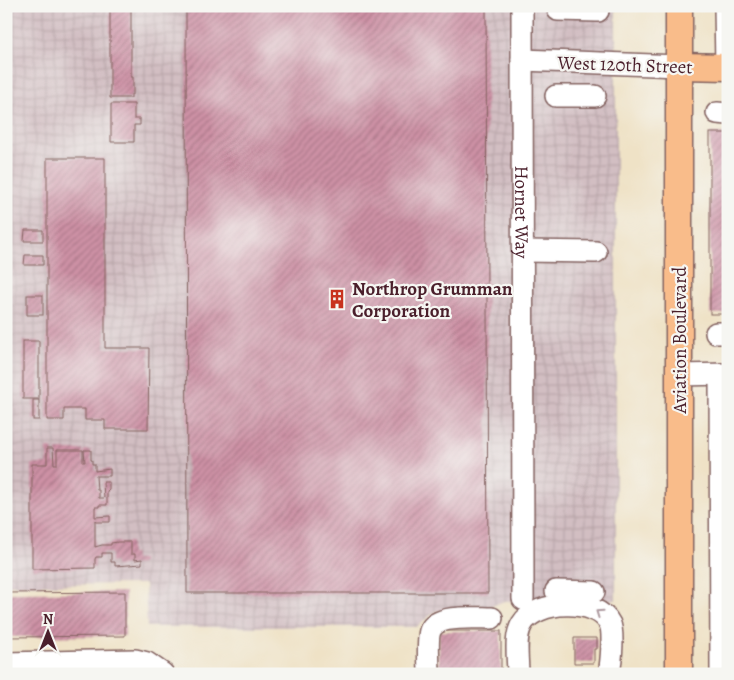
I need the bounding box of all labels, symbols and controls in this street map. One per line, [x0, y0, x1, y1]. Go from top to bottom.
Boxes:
street label: West 120th Street [556, 50, 693, 80]
street label: Hornet Way [508, 166, 534, 259]
street label: Aviation Boulevard [667, 266, 693, 415]
place label: Northrop Grumman Corporation [352, 276, 513, 324]
building icon: Northrop Grumman Corporation [326, 288, 348, 310]
north arrow [22, 608, 72, 658]
text: N [43, 610, 53, 629]
one-way arrow [595, 610, 605, 619]

